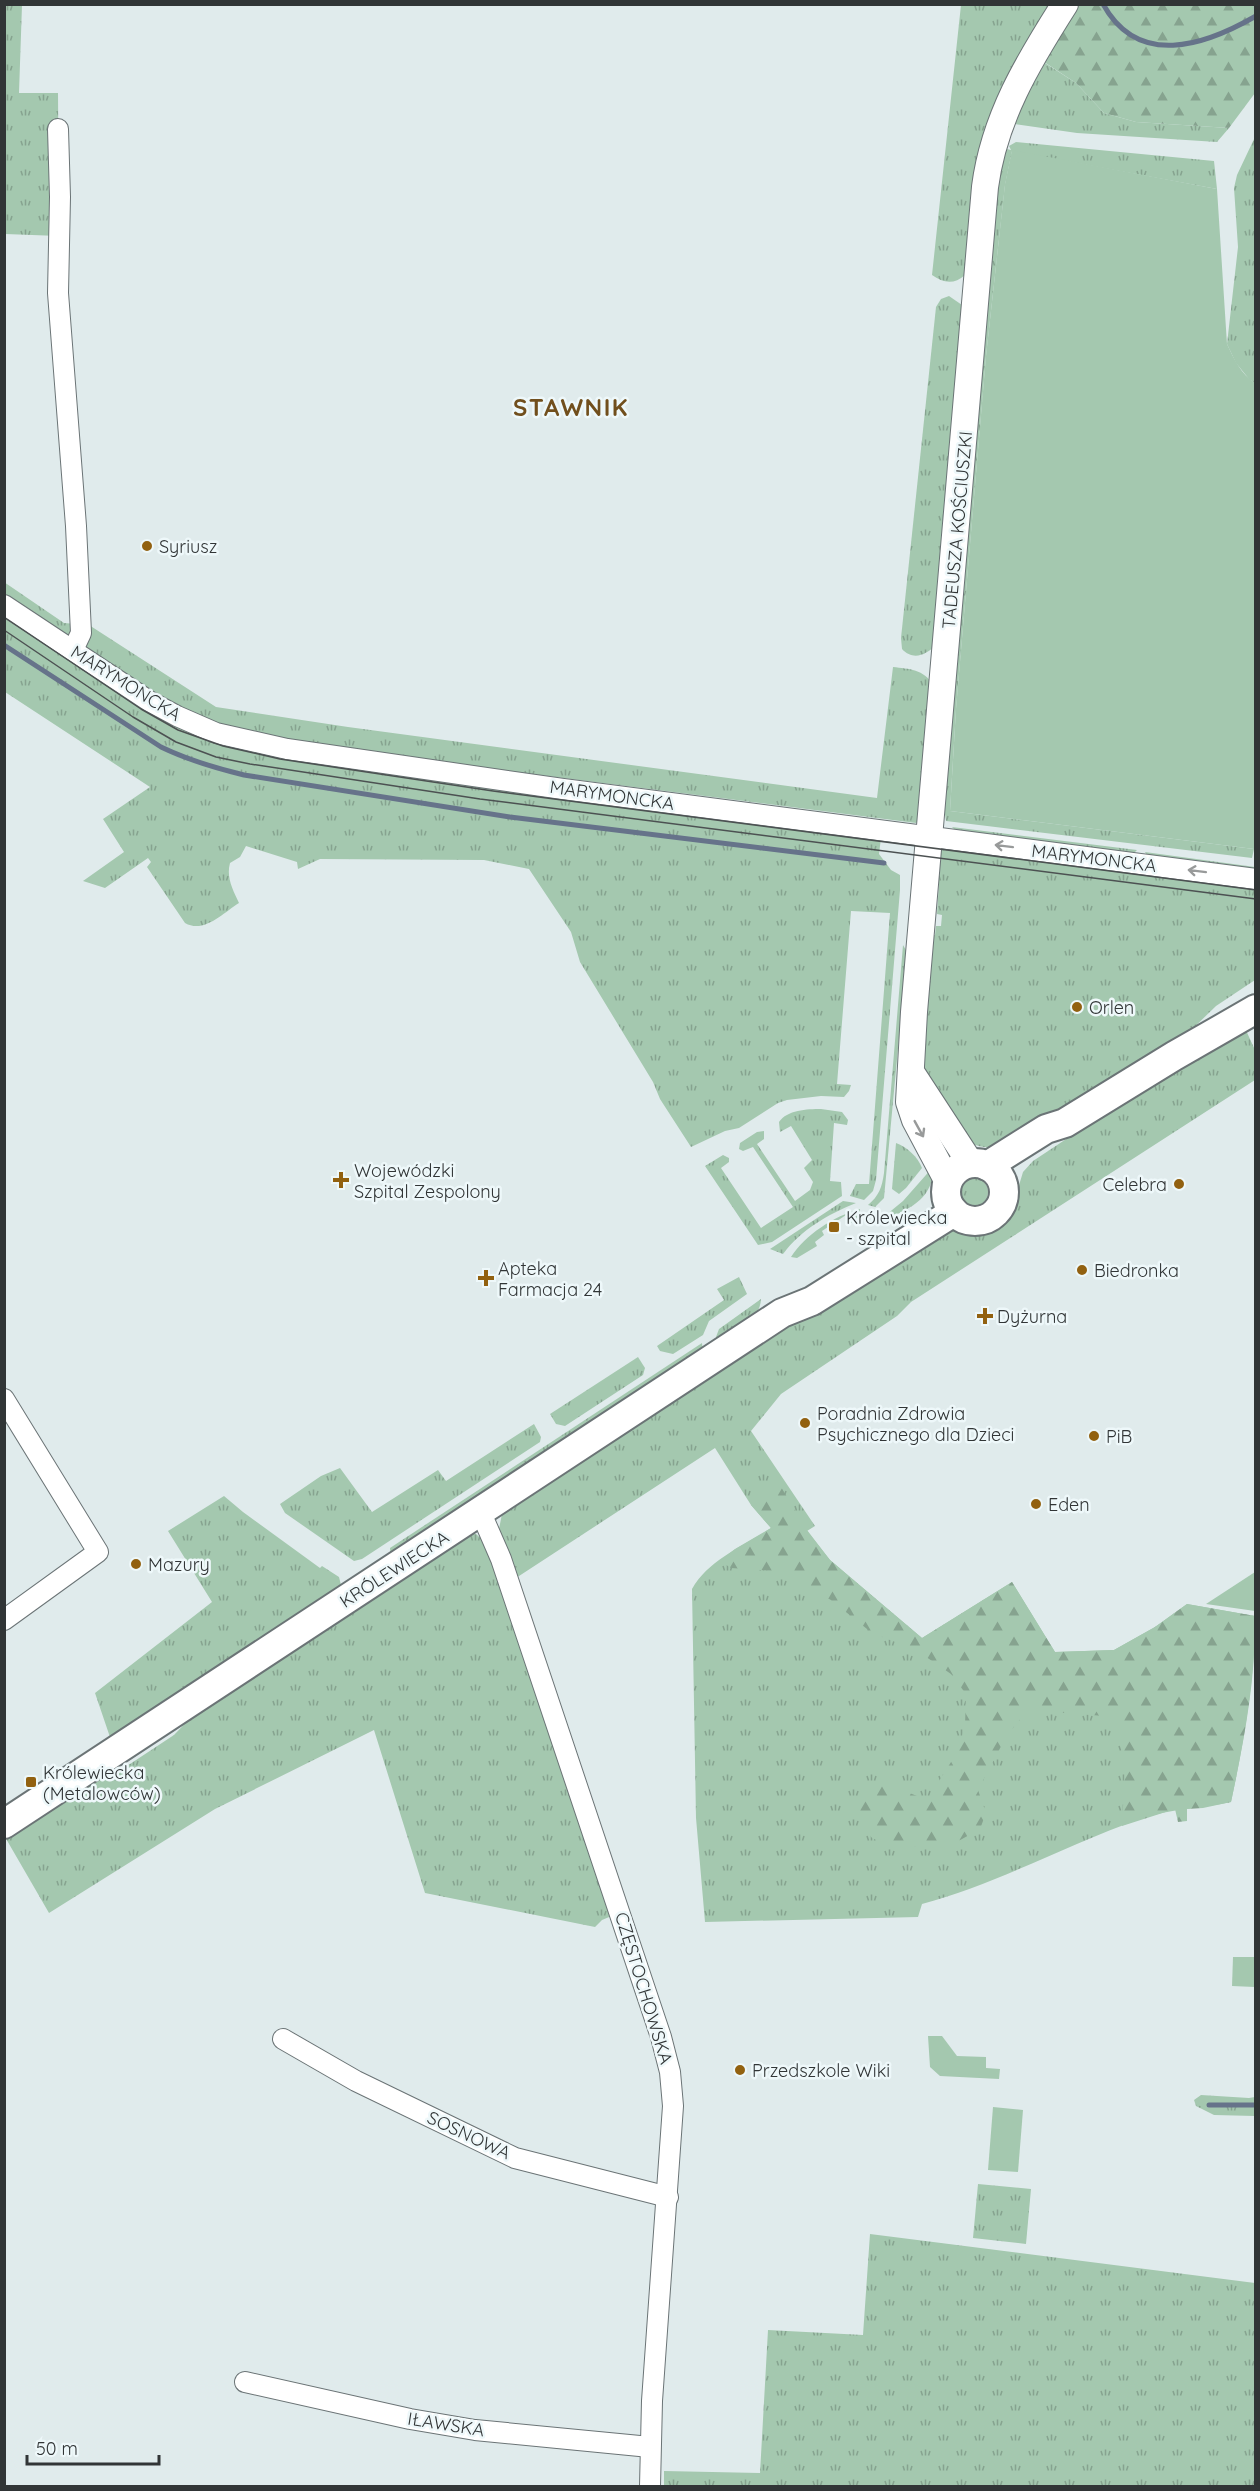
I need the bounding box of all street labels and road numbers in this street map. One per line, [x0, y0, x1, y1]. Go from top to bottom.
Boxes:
street label: TADEUSZA KOŚCIUSZKI [937, 430, 977, 630]
street label: MARYMONCKA [67, 640, 186, 726]
street label: MARYMONCKA [548, 775, 676, 815]
street label: MARYMONCKA [1030, 839, 1158, 877]
street label: KRÓLEWIECKA [335, 1525, 453, 1613]
street label: CZĘSTOCHOWSKA [610, 1909, 678, 2067]
street label: SOSNOWA [424, 2106, 515, 2164]
street label: IŁAWSKA [406, 2407, 486, 2441]

